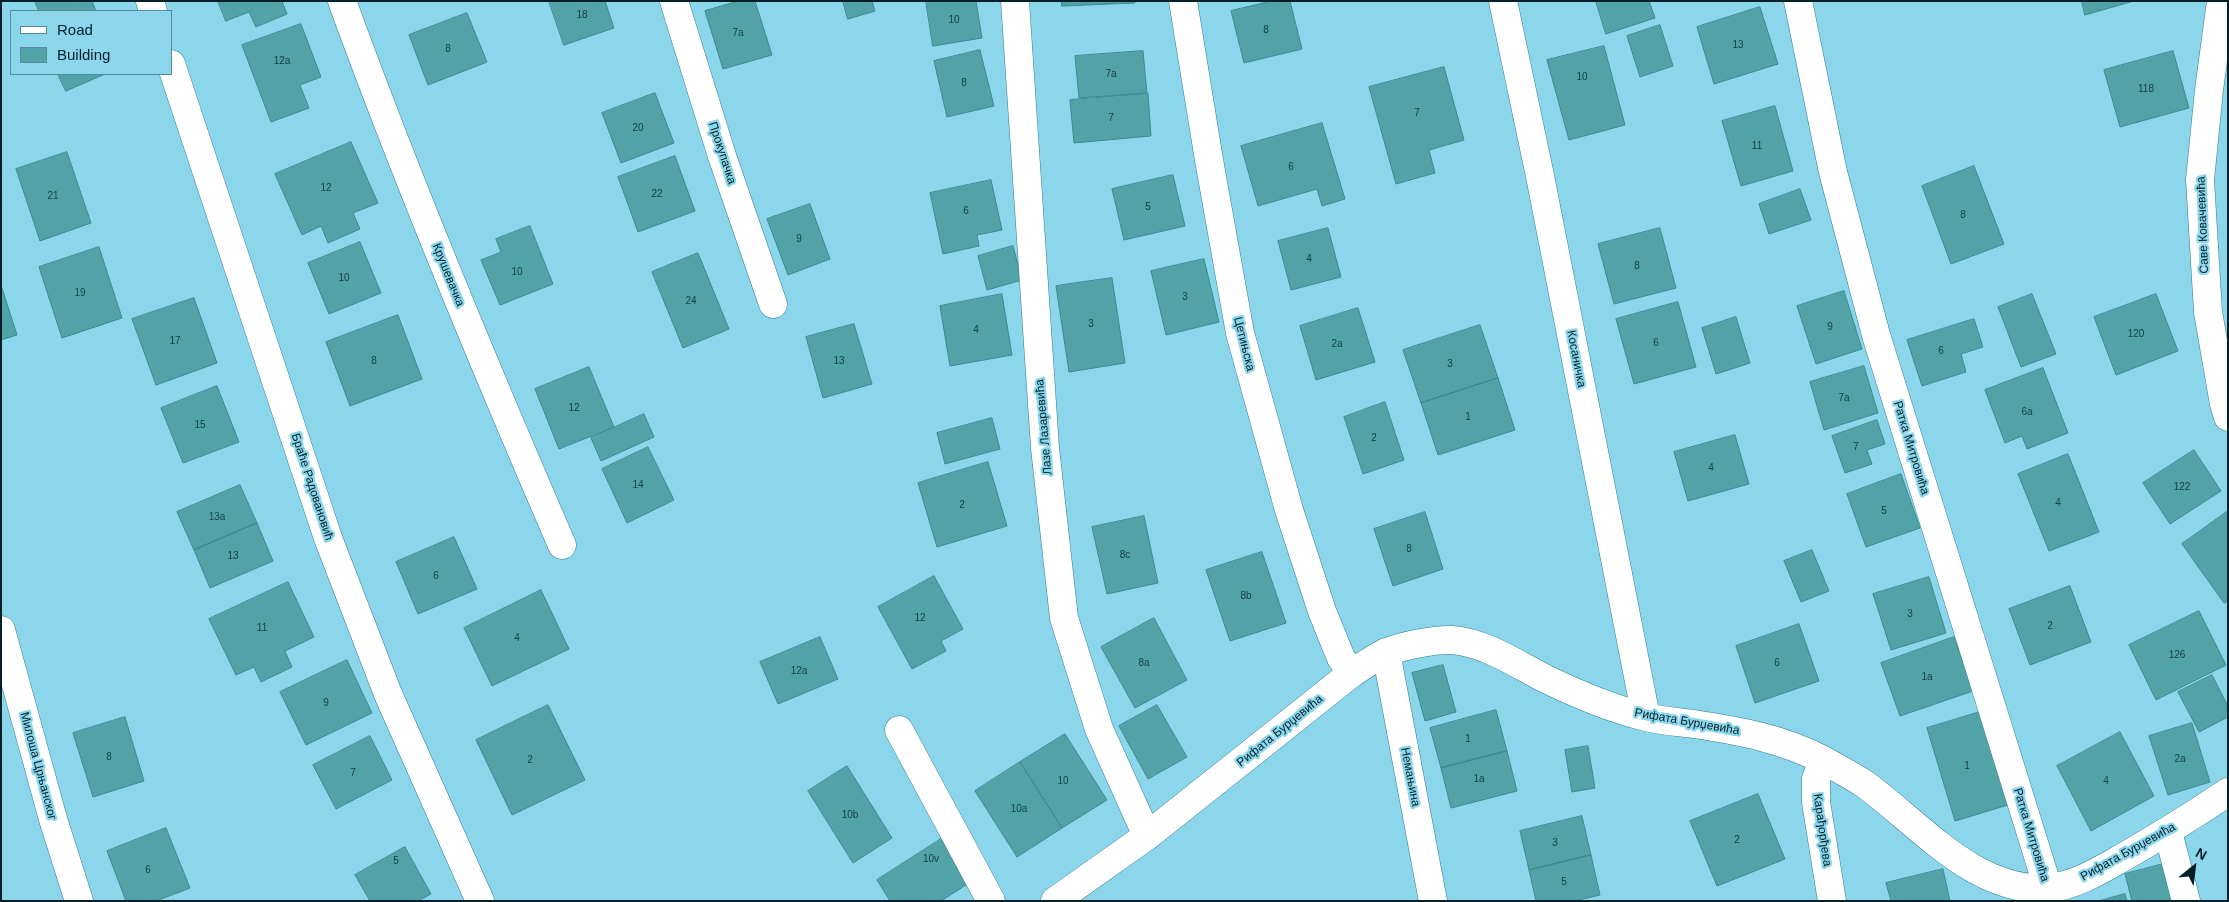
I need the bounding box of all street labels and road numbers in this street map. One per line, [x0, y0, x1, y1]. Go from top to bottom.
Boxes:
street label: Прокупачка [705, 120, 739, 186]
street label: Саве Ковачевића [2194, 176, 2212, 274]
street label: Крушевачка [429, 241, 467, 309]
street label: Цетињска [1230, 315, 1258, 373]
street label: Косаничка [1563, 329, 1589, 389]
street label: Лазе Лазаревића [1033, 378, 1055, 476]
street label: Ратка Митровића [1890, 400, 1932, 496]
street label: Браће Радовановић [288, 432, 336, 542]
street label: Рифата Бурџевића [1234, 692, 1326, 770]
street label: Рифата Бурџевића [1633, 706, 1741, 738]
street label: Милоша Црњанског [17, 710, 59, 822]
street label: Немањина [1397, 746, 1423, 808]
street label: Ратка Митровића [2010, 787, 2052, 883]
street label: Карађорђева [1810, 793, 1834, 867]
street label: Рифата Бурџевића [2078, 820, 2178, 884]

